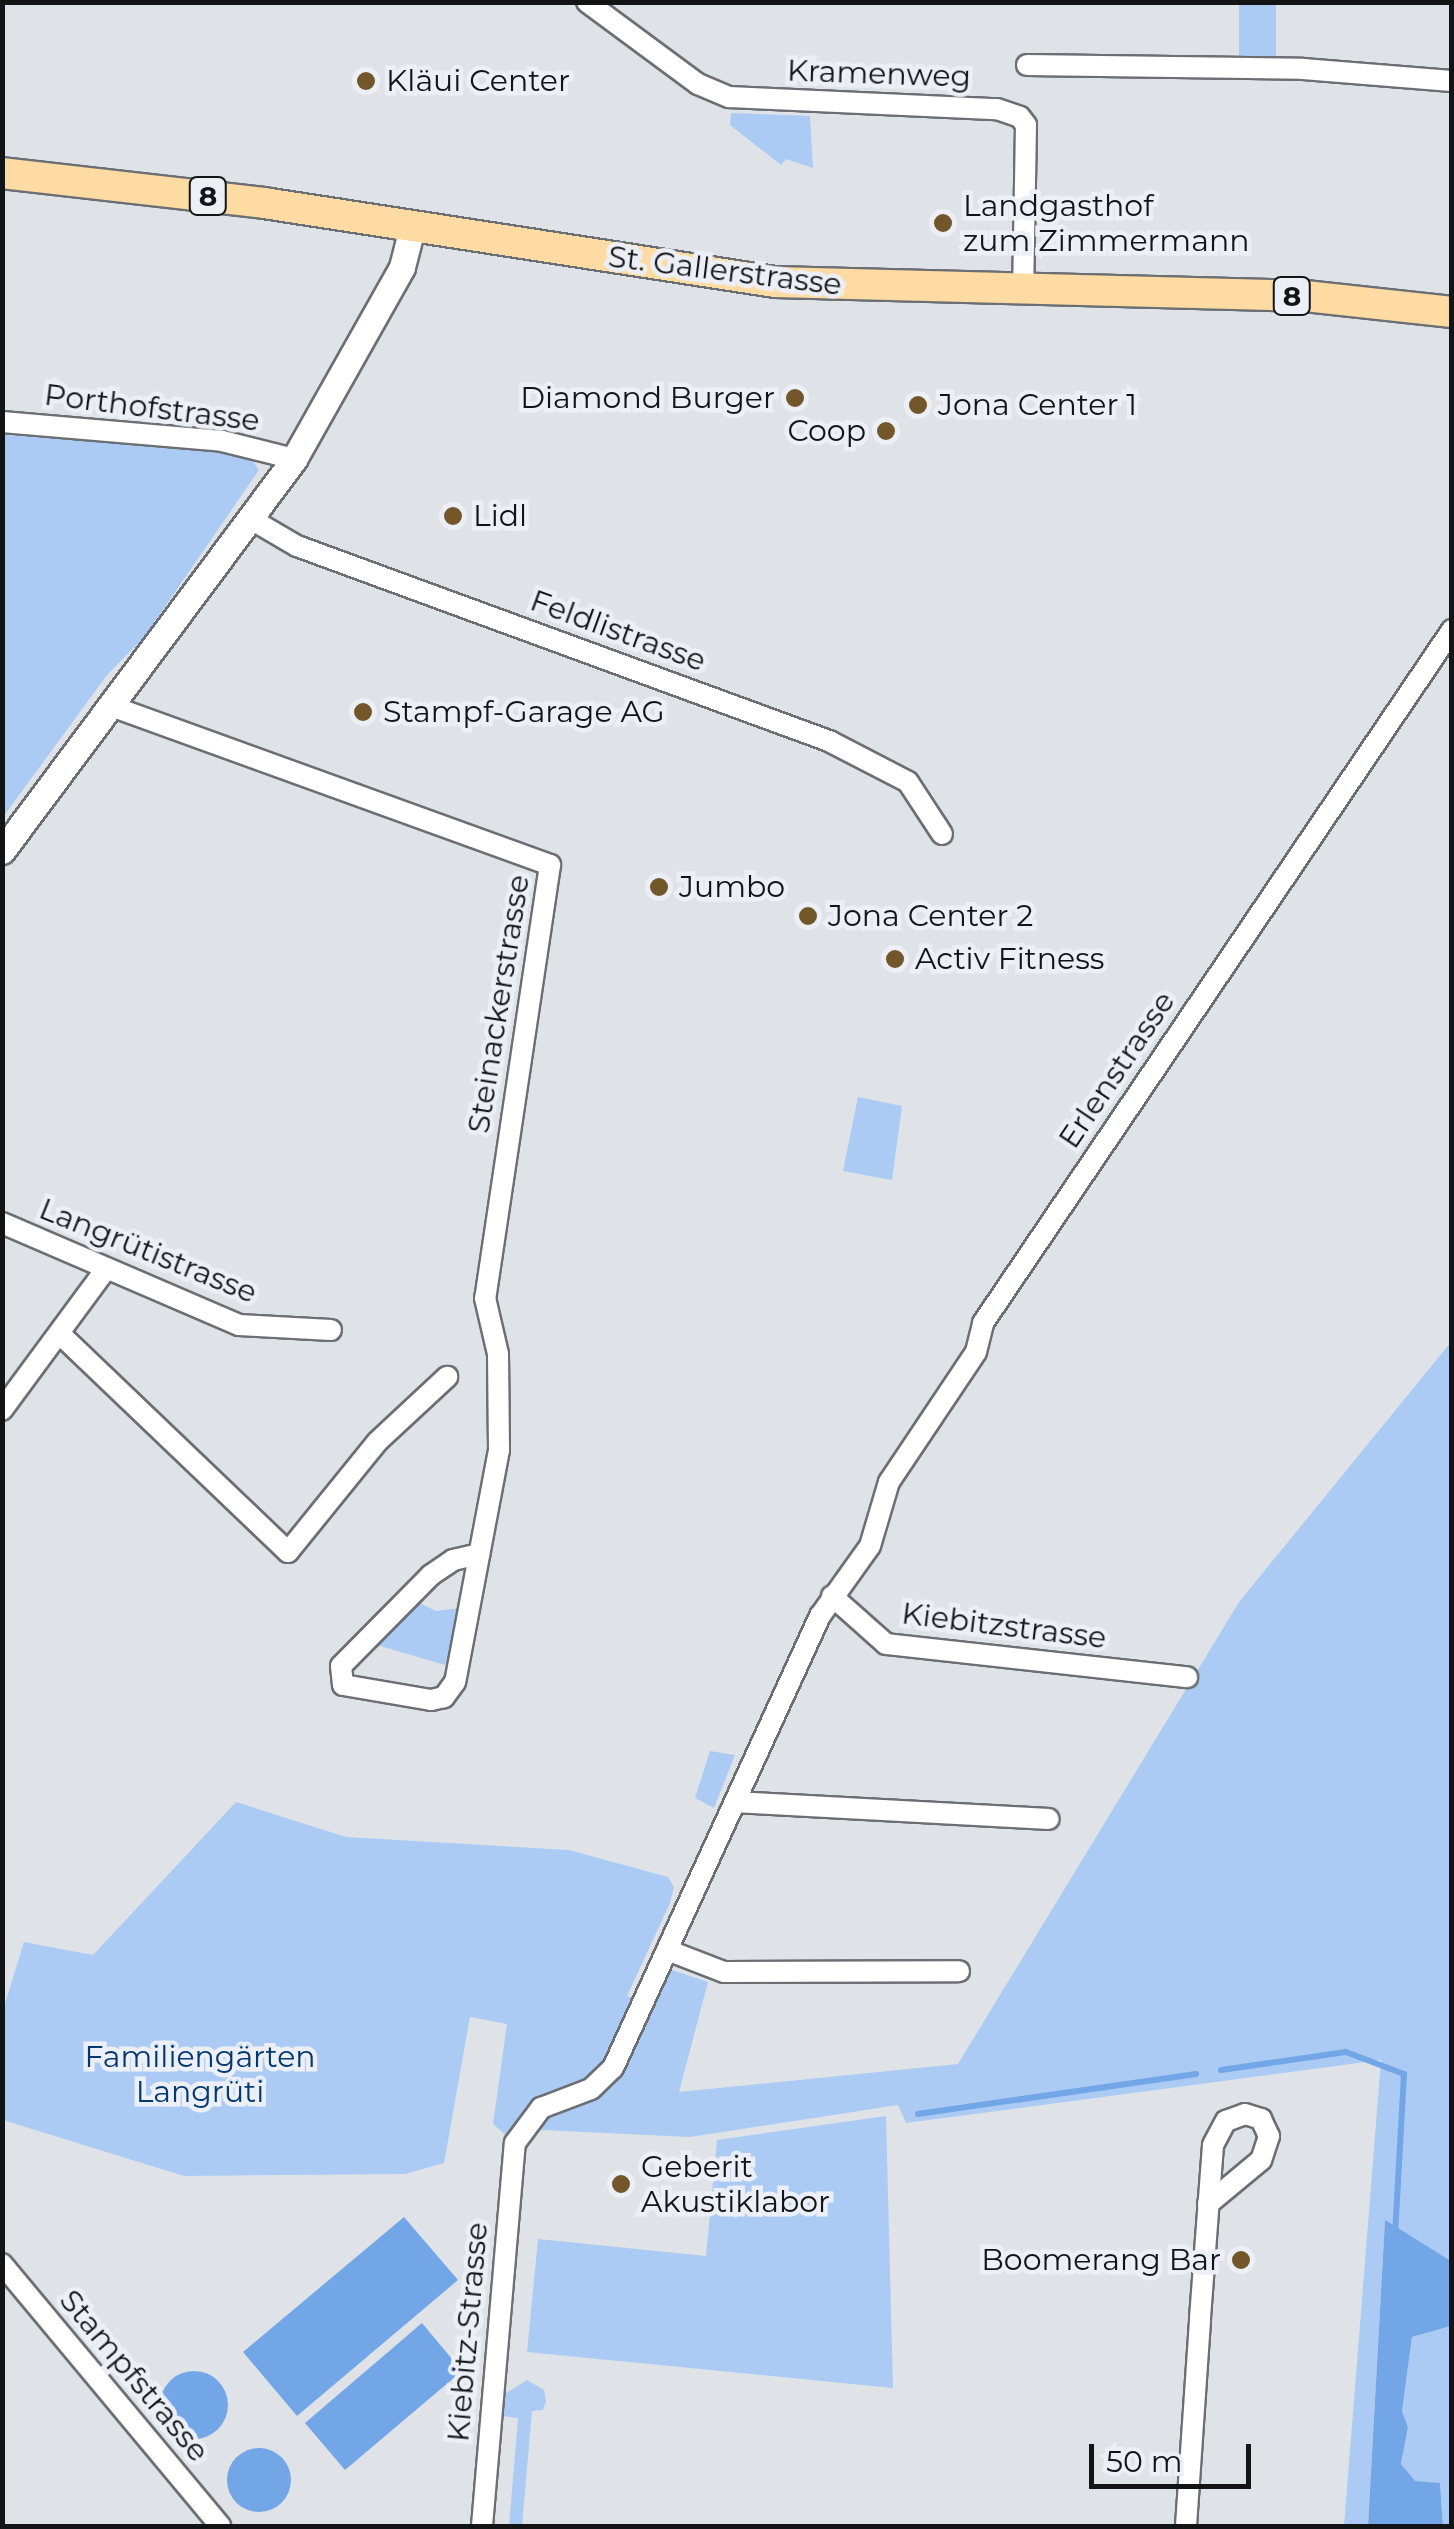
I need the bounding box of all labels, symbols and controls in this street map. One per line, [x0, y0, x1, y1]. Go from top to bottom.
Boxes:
street label: Kramenweg [786, 53, 972, 95]
place label: Kläui Center [386, 63, 570, 99]
marker: Kläui Center [355, 70, 377, 92]
road number: 8 [188, 173, 228, 219]
place label: Landgasthof zum Zimmermann [963, 188, 1249, 258]
marker: Landgasthof zum Zimmermann [932, 212, 954, 234]
street label: St. Gallerstrasse [606, 239, 844, 303]
road number: 8 [1272, 273, 1312, 319]
street label: Porthofstrasse [42, 377, 262, 439]
place label: Diamond Burger [520, 380, 775, 416]
marker: Diamond Burger [784, 387, 806, 409]
place label: Jona Center 1 [938, 387, 1137, 423]
marker: Jona Center 1 [907, 394, 929, 416]
place label: Coop [787, 413, 866, 449]
marker: Coop [875, 420, 897, 442]
place label: Lidl [473, 498, 527, 534]
marker: Lidl [442, 505, 464, 527]
street label: Feldlistrasse [525, 583, 711, 679]
place label: Stampf-Garage AG [383, 694, 665, 730]
marker: Stampf-Garage AG [352, 701, 374, 723]
place label: Jumbo [679, 869, 785, 905]
street label: Steinackerstrasse [461, 872, 537, 1136]
marker: Jumbo [648, 876, 670, 898]
place label: Jona Center 2 [828, 898, 1033, 934]
marker: Jona Center 2 [797, 905, 819, 927]
place label: Activ Fitness [915, 941, 1104, 977]
marker: Activ Fitness [884, 948, 906, 970]
street label: Erlenstrasse [1051, 985, 1183, 1155]
street label: Langrütistrasse [34, 1191, 262, 1311]
street label: Kiebitzstrasse [900, 1596, 1108, 1656]
park label: Familiengärten Langrüti [84, 2039, 316, 2110]
place label: Geberit Akustiklabor [641, 2149, 830, 2220]
marker: Geberit Akustiklabor [610, 2173, 632, 2195]
street label: Kiebitz-Strasse [440, 2221, 496, 2443]
place label: Boomerang Bar [981, 2242, 1221, 2278]
marker: Boomerang Bar [1230, 2249, 1252, 2271]
street label: Stampfstrasse [52, 2283, 216, 2469]
scale bar [1094, 2424, 1256, 2486]
text: 50 m [1106, 2443, 1183, 2480]

